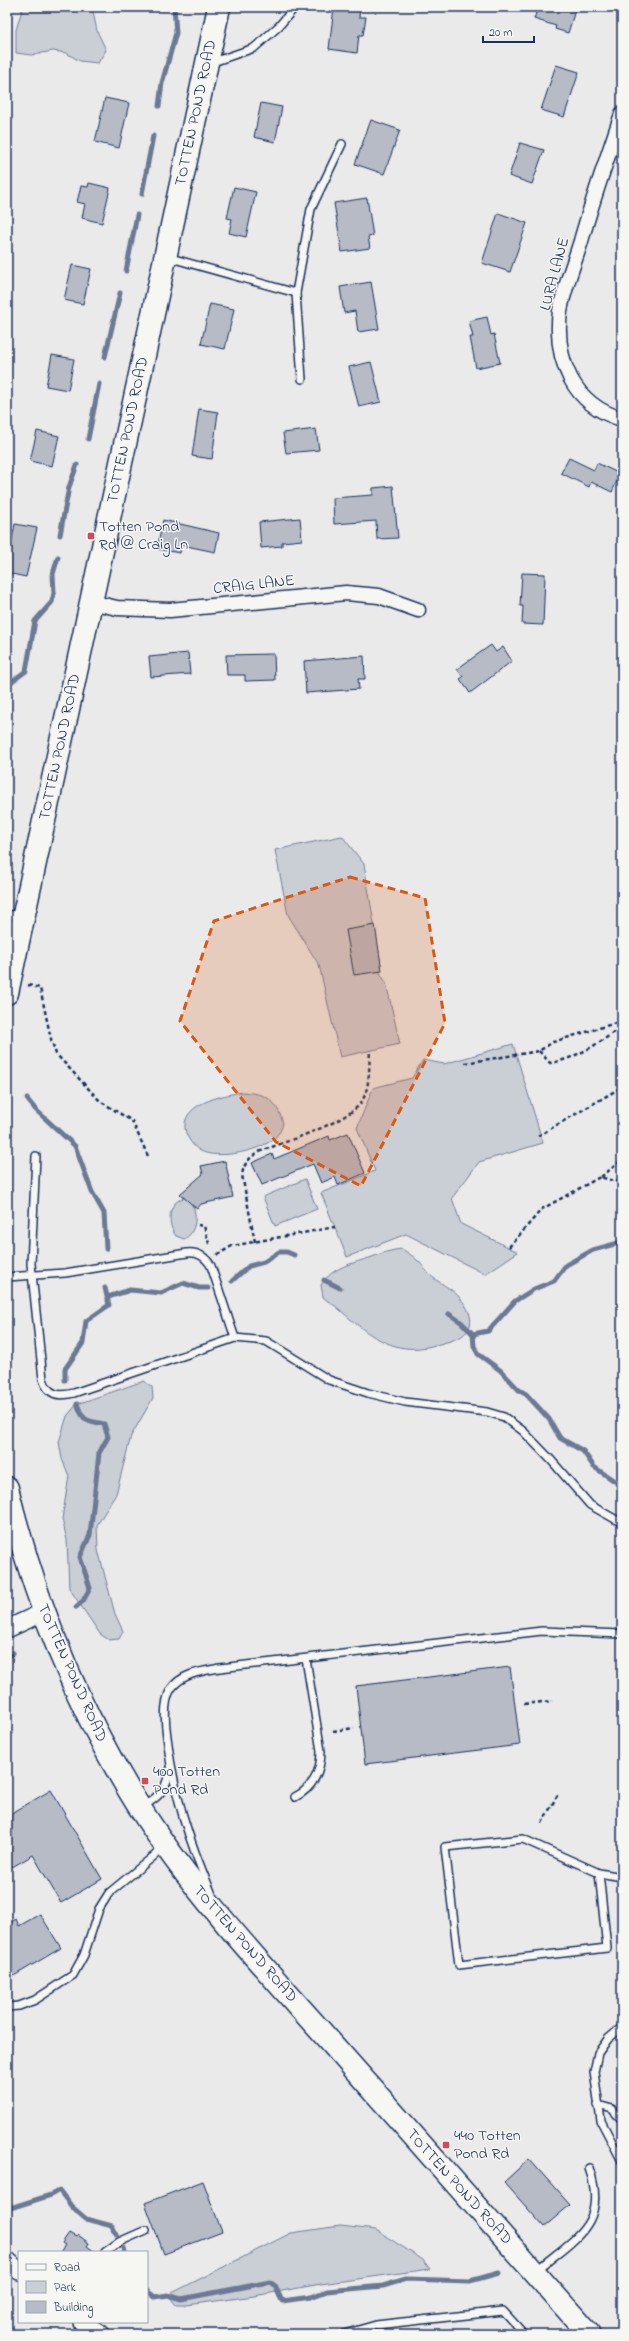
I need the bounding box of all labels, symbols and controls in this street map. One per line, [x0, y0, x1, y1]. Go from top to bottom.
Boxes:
scale bar [483, 18, 534, 44]
text: 20 m [489, 24, 512, 42]
street label: TOTTEN POND ROAD [169, 38, 223, 188]
street label: LURA LANE [534, 235, 576, 313]
street label: TOTTEN POND ROAD [101, 355, 155, 505]
place label: Totten Pond Rd @ Craig Ln [99, 515, 188, 557]
marker: Totten Pond Rd @ Craig Ln [86, 531, 96, 541]
street label: CRAIG LANE [212, 569, 296, 601]
street label: TOTTEN POND ROAD [33, 672, 87, 822]
street label: TOTTEN POND ROAD [31, 1600, 113, 1746]
place label: 400 Totten Pond Rd [153, 1760, 220, 1802]
marker: 400 Totten Pond Rd [140, 1776, 150, 1786]
street label: TOTTEN POND ROAD [187, 1880, 303, 2008]
street label: TOTTEN POND ROAD [400, 2124, 518, 2250]
place label: 440 Totten Pond Rd [454, 2124, 521, 2166]
marker: 440 Totten Pond Rd [441, 2140, 451, 2150]
legend [18, 2251, 148, 2323]
text: Road [54, 2259, 80, 2277]
text: Park [54, 2279, 76, 2297]
text: Building [53, 2299, 93, 2318]

